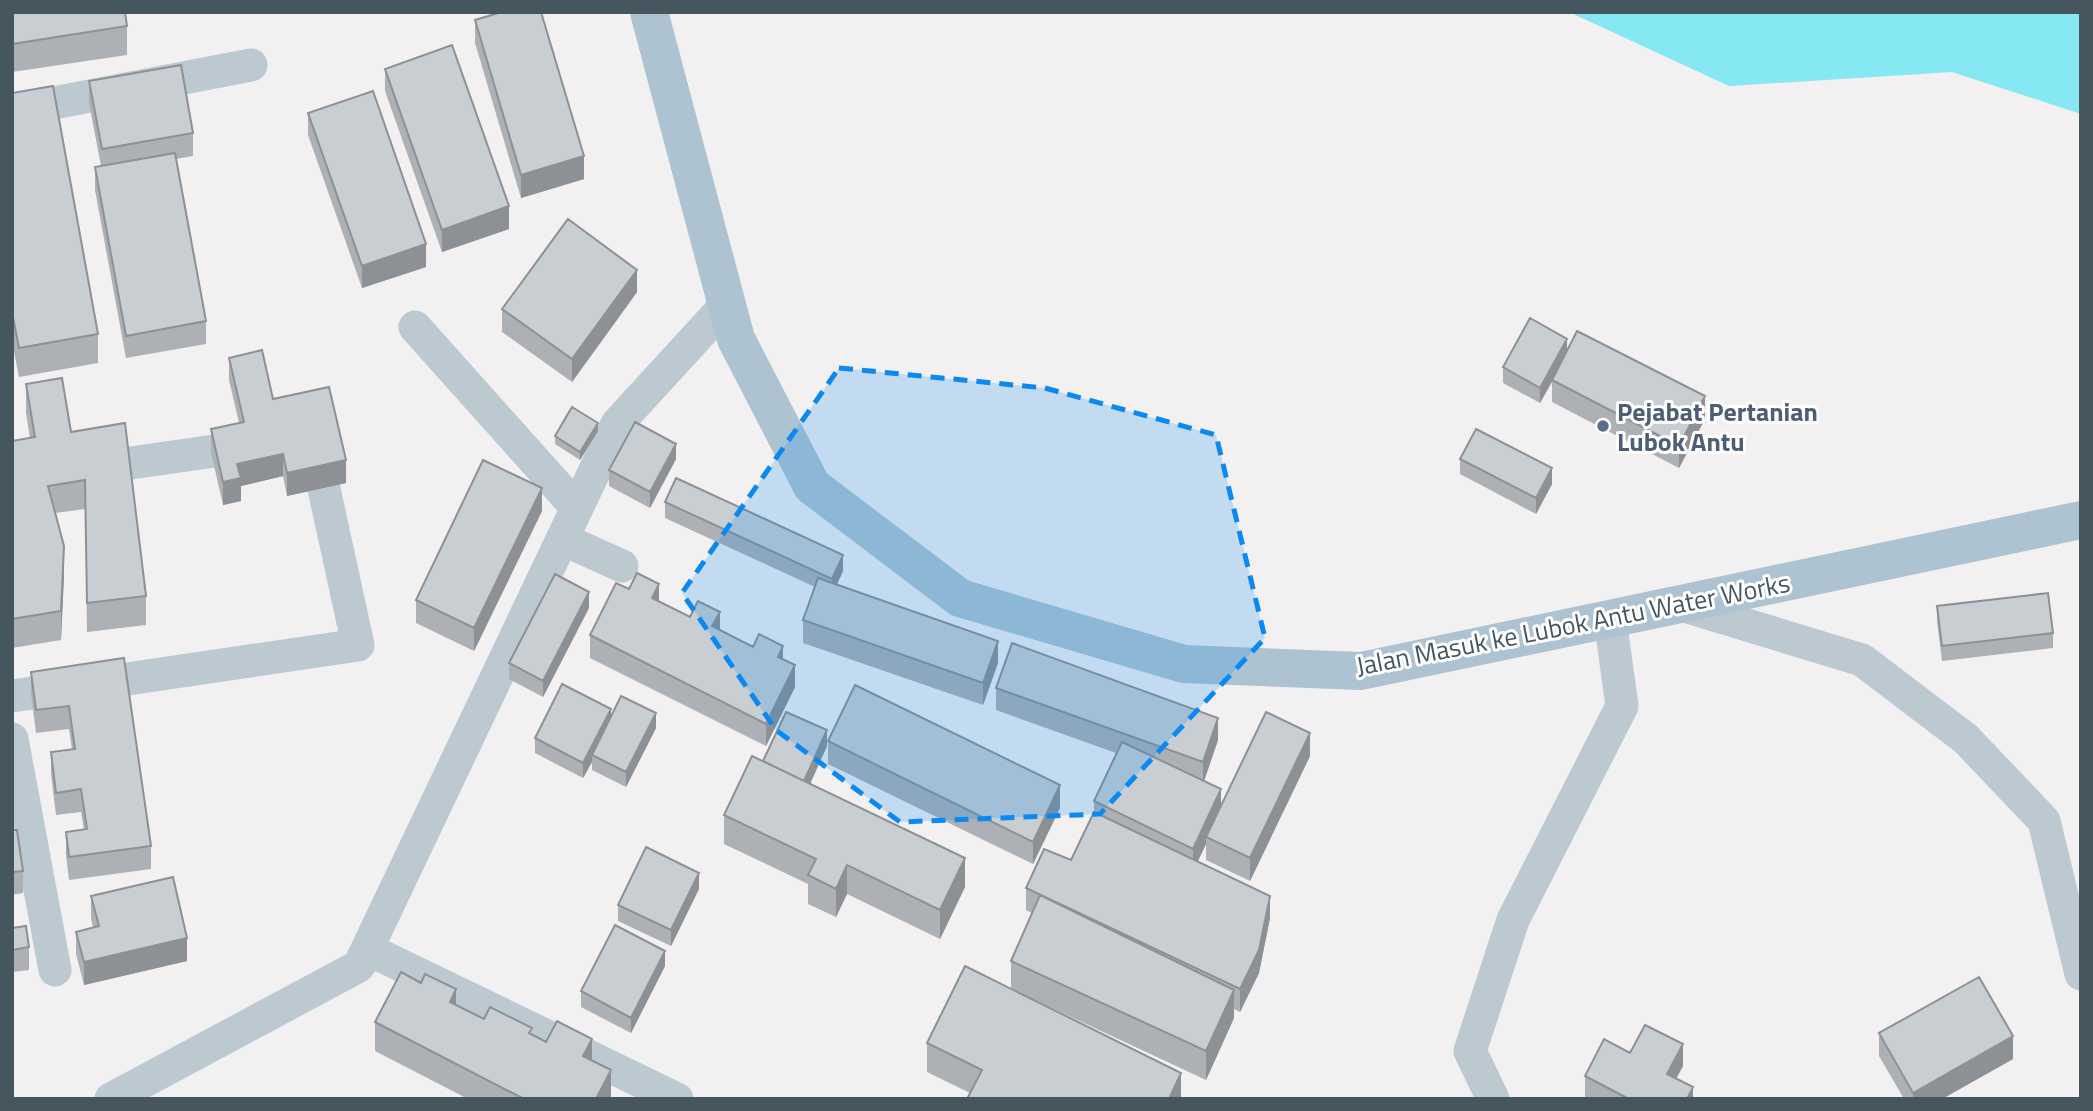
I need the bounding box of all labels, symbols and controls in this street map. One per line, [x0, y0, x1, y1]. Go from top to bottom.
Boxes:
place label: Pejabat Pertanian Lubok Antu [1617, 392, 1818, 461]
marker: Pejabat Pertanian Lubok Antu [1595, 418, 1611, 434]
street label: Jalan Masuk ke Lubok Antu Water Works [1353, 563, 1793, 685]

